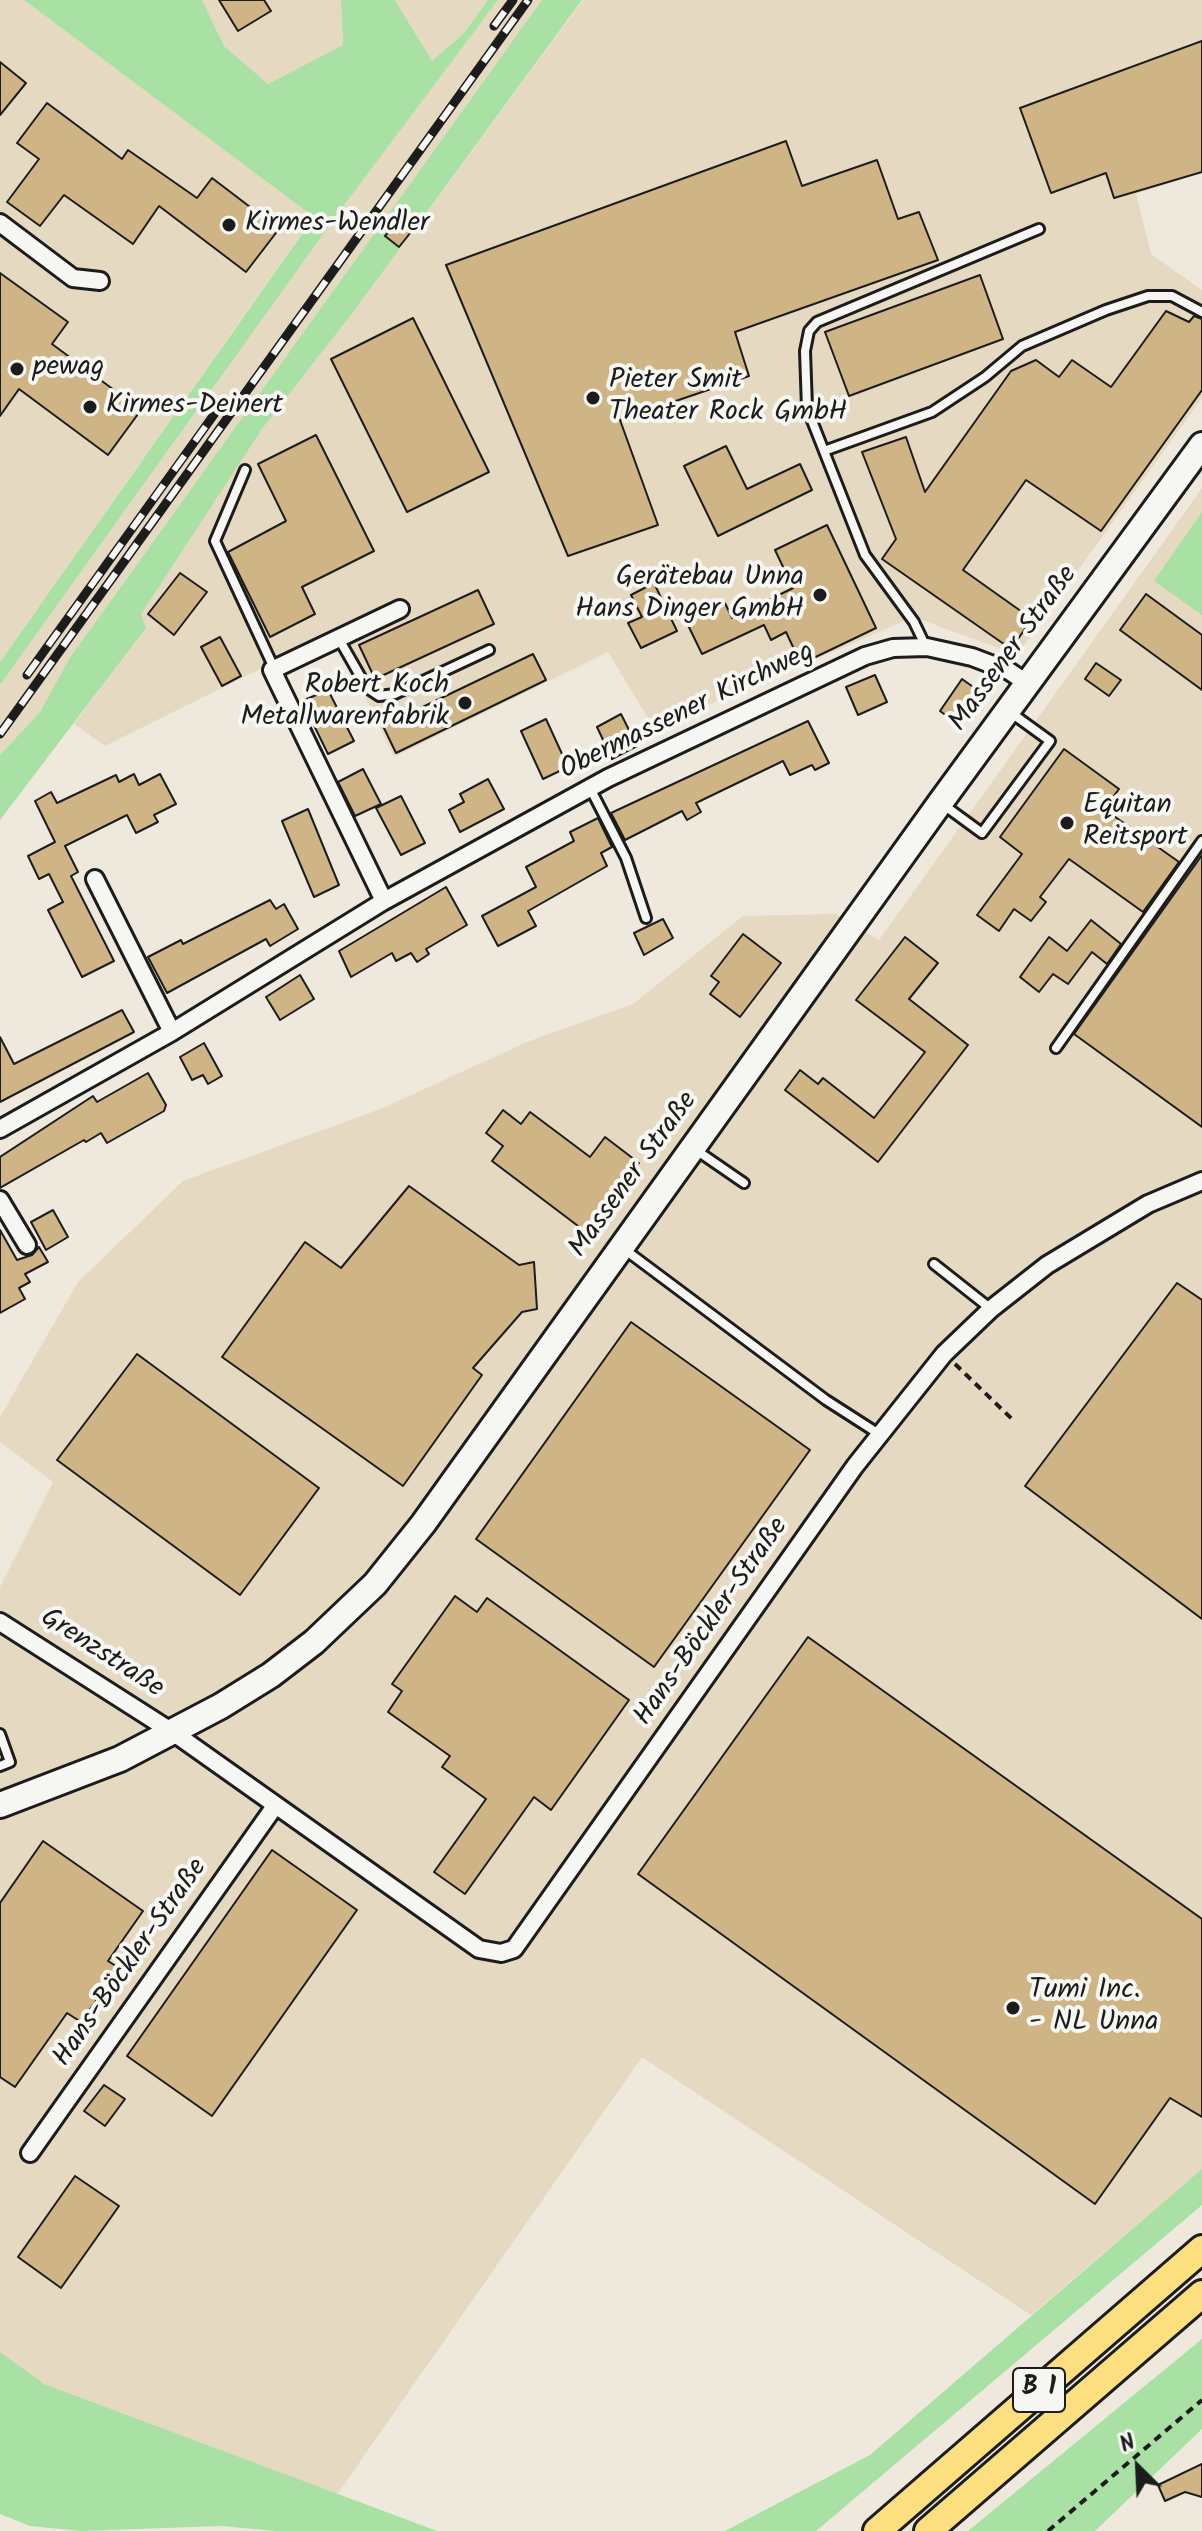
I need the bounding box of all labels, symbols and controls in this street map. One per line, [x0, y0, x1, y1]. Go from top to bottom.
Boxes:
place label: Kirmes-Wendler [245, 208, 429, 242]
marker: Kirmes-Wendler [220, 216, 238, 234]
place label: pewag [33, 352, 104, 386]
marker: pewag [8, 360, 26, 378]
place label: Pieter Smit Theater Rock GmbH [609, 365, 847, 431]
marker: Pieter Smit Theater Rock GmbH [584, 389, 602, 407]
place label: Kirmes-Deinert [106, 390, 283, 424]
marker: Kirmes-Deinert [81, 398, 99, 416]
street label: Massener Straße [944, 561, 1086, 739]
place label: Gerätebau Unna Hans Dinger GmbH [575, 562, 804, 628]
marker: Gerätebau Unna Hans Dinger GmbH [811, 586, 829, 604]
street label: Obermassener Kirchweg [556, 637, 820, 789]
place label: Robert Koch Metallwarenfabrik [240, 670, 449, 736]
marker: Robert Koch Metallwarenfabrik [456, 694, 474, 712]
place label: Equitan Reitsport [1083, 790, 1188, 856]
marker: Equitan Reitsport [1058, 814, 1076, 832]
street label: Massener Straße [564, 1087, 706, 1265]
street label: Hans-Böckler-Straße [629, 1512, 797, 1734]
street label: Grenzstraße [33, 1603, 169, 1707]
street label: Hans-Böckler-Straße [48, 1853, 216, 2075]
place label: Tumi Inc. - NL Unna [1029, 1975, 1158, 2041]
marker: Tumi Inc. - NL Unna [1004, 1999, 1022, 2017]
road number: B 1 [1013, 2368, 1065, 2412]
text: N [1115, 2426, 1141, 2463]
north arrow [1098, 2427, 1178, 2507]

